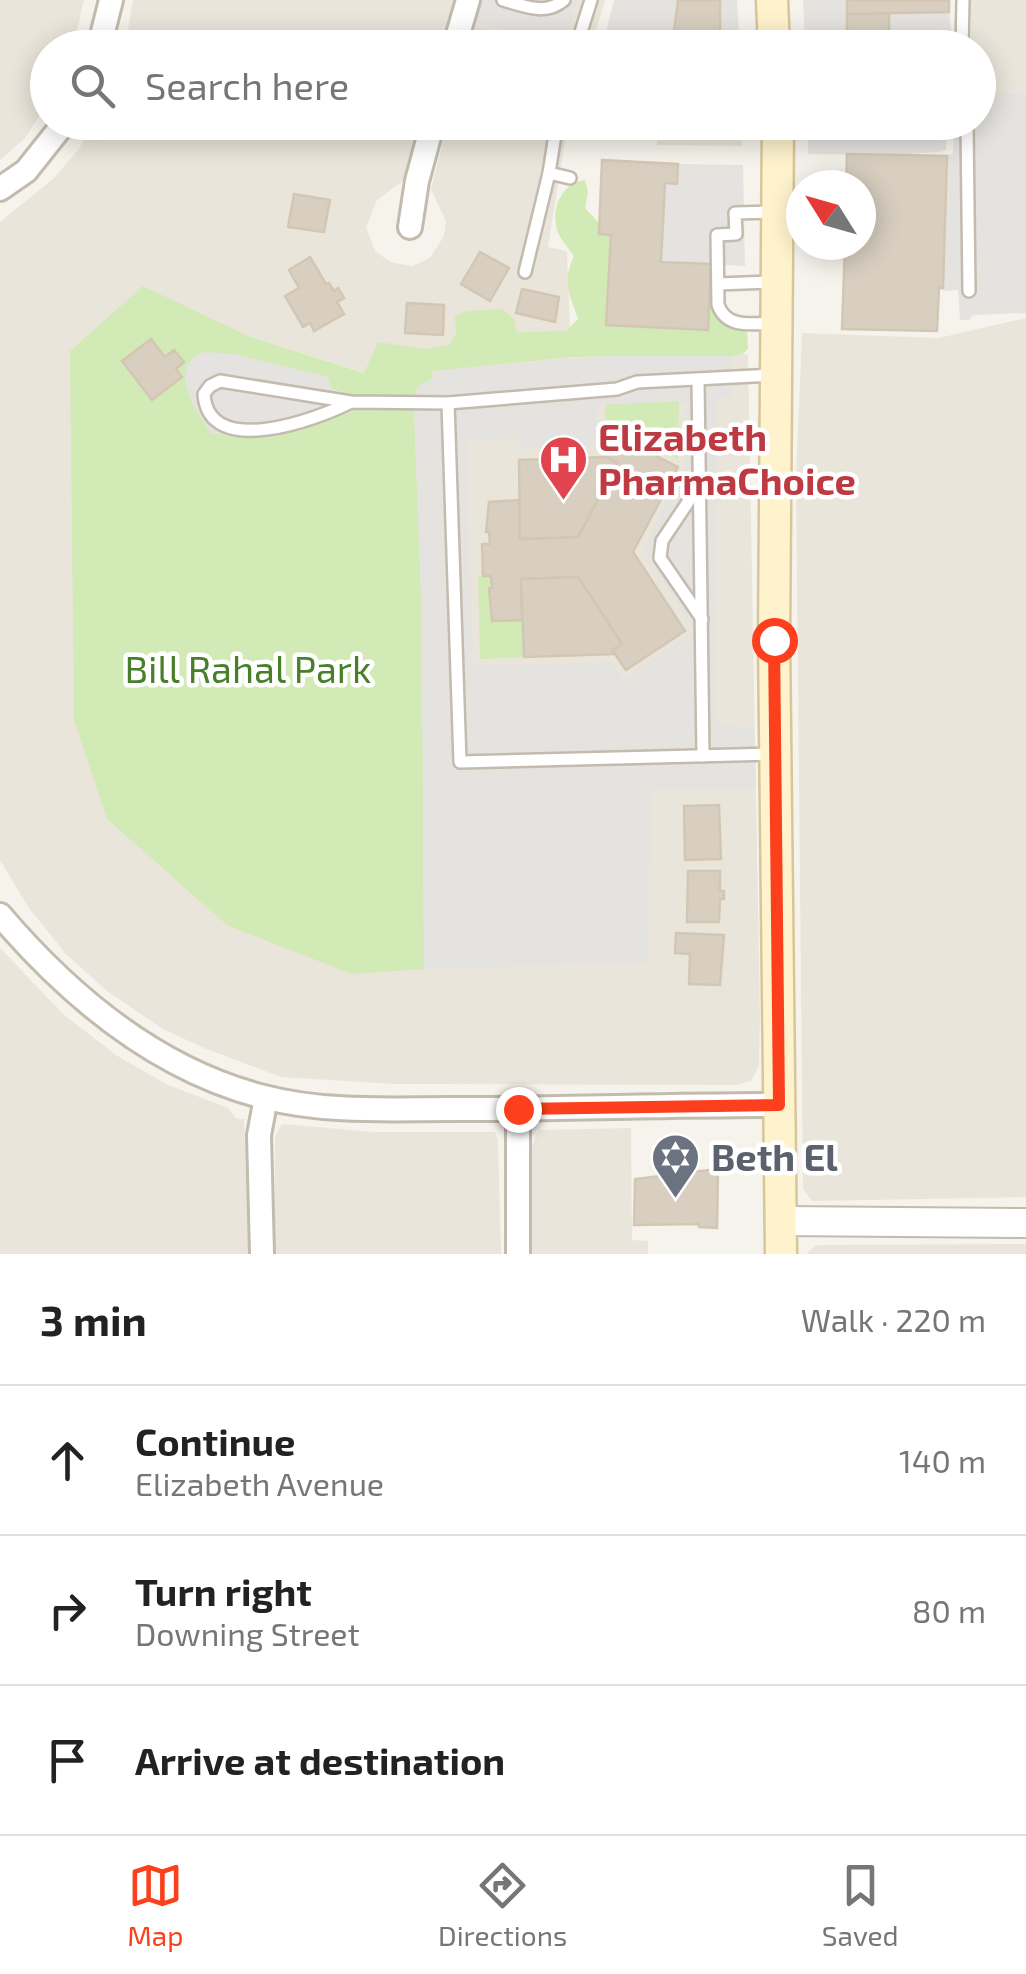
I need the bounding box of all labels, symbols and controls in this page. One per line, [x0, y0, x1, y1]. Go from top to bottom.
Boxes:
search box [30, 30, 996, 140]
icon: search [65, 58, 120, 113]
text: Search here [145, 62, 349, 108]
north arrow [786, 170, 876, 260]
place label: Elizabeth PharmaChoice [598, 413, 856, 503]
hospital icon: Elizabeth PharmaChoice [537, 434, 589, 502]
route start [752, 618, 798, 664]
park label: Bill Rahal Park [125, 645, 371, 691]
route end [496, 1087, 542, 1133]
synagogue icon: Beth El [650, 1132, 702, 1200]
place label: Beth El [711, 1133, 838, 1179]
text: 3 min [40, 1294, 147, 1344]
text: Walk · 220 m [801, 1300, 986, 1338]
text: Continue [135, 1418, 295, 1464]
icon: ahead [40, 1433, 95, 1488]
text: 140 m [899, 1441, 986, 1479]
text: Elizabeth Avenue [135, 1464, 384, 1502]
text: Turn right [135, 1568, 312, 1614]
icon: right [40, 1583, 95, 1638]
text: 80 m [912, 1591, 986, 1629]
text: Downing Street [135, 1614, 360, 1652]
icon: arrive [40, 1733, 95, 1788]
text: Arrive at destination [135, 1737, 505, 1783]
tab: Map [127, 1858, 183, 1952]
tab: Directions [438, 1858, 567, 1952]
tab: Saved [822, 1858, 899, 1952]

